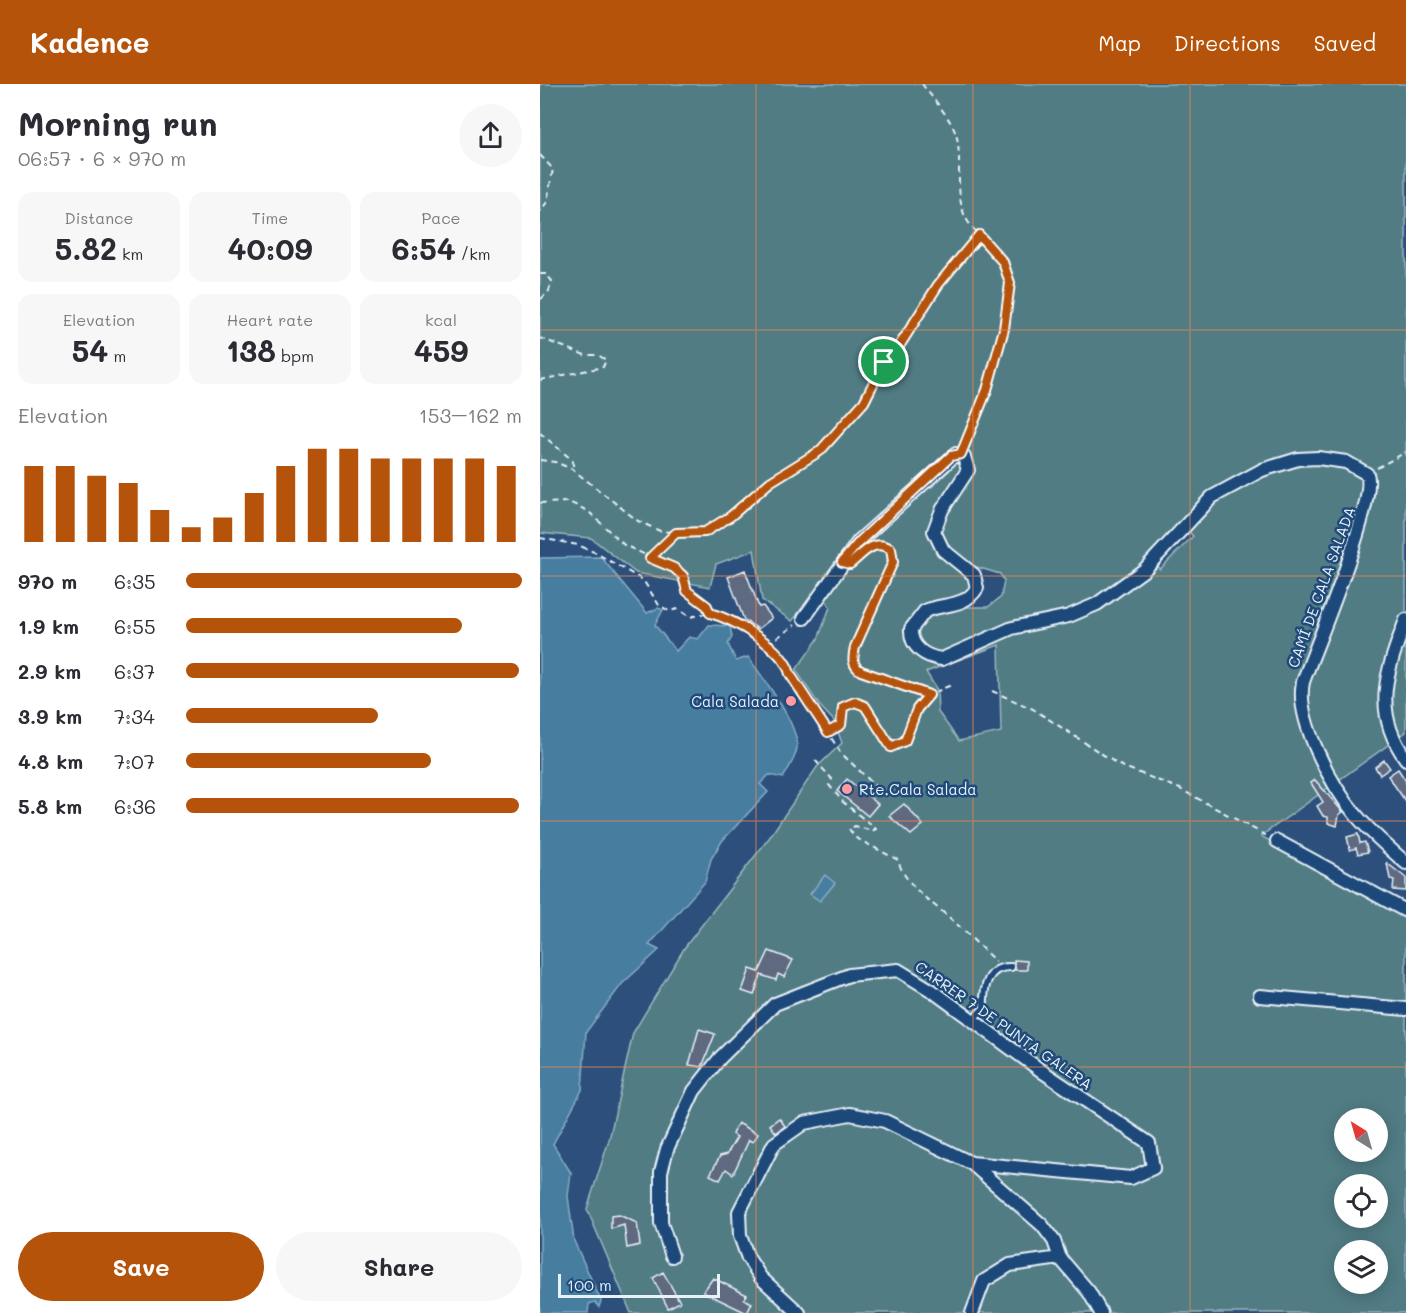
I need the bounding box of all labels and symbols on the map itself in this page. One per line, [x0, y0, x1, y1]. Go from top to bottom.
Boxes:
pin [858, 336, 909, 387]
street label: CAMÍ DE CALA SALADA [1283, 504, 1359, 670]
place label: Cala Salada [691, 691, 779, 711]
marker: Cala Salada [784, 694, 798, 708]
place label: Rte.Cala Salada [859, 779, 977, 799]
marker: Rte.Cala Salada [840, 782, 854, 796]
street label: CARRER 7 DE PUNTA GALERA [911, 956, 1097, 1094]
north arrow [1334, 1108, 1388, 1162]
scale bar [558, 1271, 720, 1298]

